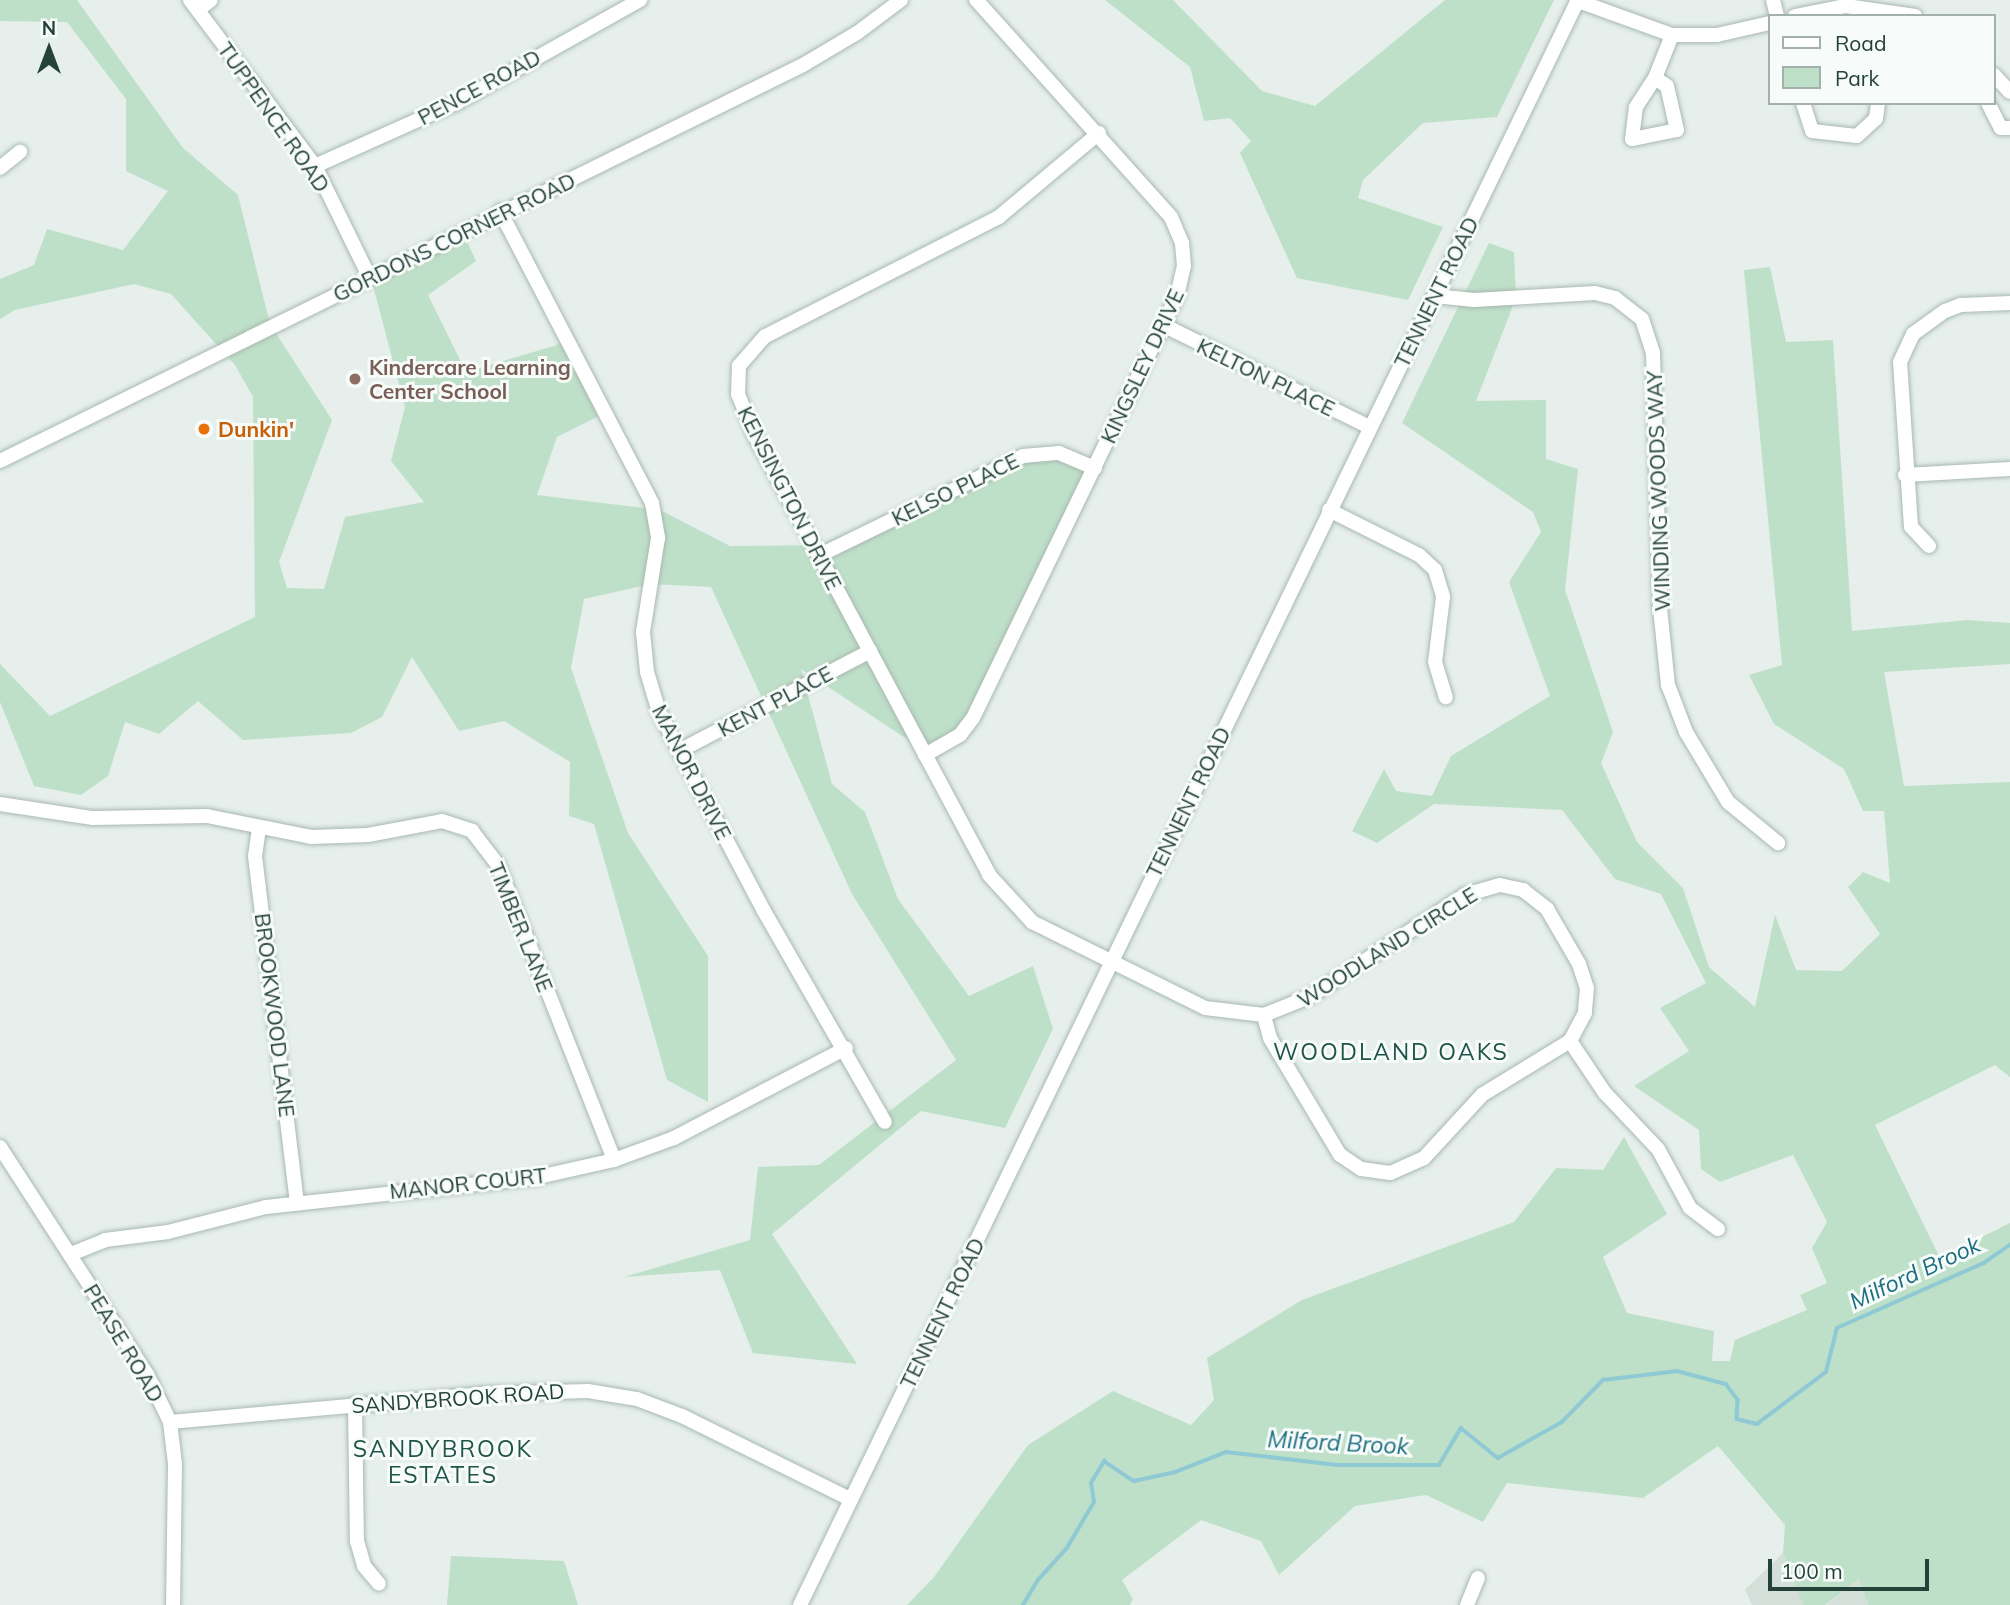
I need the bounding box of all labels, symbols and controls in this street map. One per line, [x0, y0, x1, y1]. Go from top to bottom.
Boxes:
north arrow [14, 14, 84, 84]
legend [1769, 14, 1996, 105]
text: N [42, 16, 56, 40]
text: Road [1835, 30, 1886, 56]
street label: TUPPENCE ROAD [213, 37, 335, 197]
street label: PENCE ROAD [413, 44, 545, 130]
text: Park [1835, 65, 1879, 91]
street label: GORDONS CORNER ROAD [329, 167, 579, 307]
street label: TENNENT ROAD [1389, 213, 1483, 371]
street label: KINGSLEY DRIVE [1095, 285, 1189, 447]
street label: KELTON PLACE [1193, 333, 1339, 421]
place label: Kindercare Learning Center School [369, 354, 571, 404]
street label: WINDING WOODS WAY [1641, 370, 1675, 612]
marker: Kindercare Learning Center School [347, 371, 363, 387]
street label: KENSINGTON DRIVE [733, 402, 847, 594]
place label: Dunkin' [218, 416, 294, 442]
marker: Dunkin' [196, 421, 212, 437]
street label: KELSO PLACE [887, 447, 1023, 531]
street label: KENT PLACE [713, 660, 837, 742]
street label: MANOR DRIVE [647, 700, 737, 844]
street label: TENNENT ROAD [1141, 723, 1235, 881]
street label: TIMBER LANE [484, 859, 558, 995]
street label: WOODLAND CIRCLE [1293, 882, 1481, 1012]
street label: BROOKWOOD LANE [250, 912, 300, 1118]
district label: WOODLAND OAKS [1275, 1038, 1507, 1066]
street label: MANOR COURT [388, 1162, 548, 1204]
water label: Milford Brook [1845, 1231, 1985, 1315]
street label: TENNENT ROAD [895, 1234, 989, 1392]
street label: PEASE ROAD [79, 1279, 169, 1407]
street label: SANDYBROOK ROAD [351, 1378, 565, 1418]
water label: Milford Brook [1267, 1426, 1409, 1460]
district label: SANDYBROOK ESTATES [354, 1435, 532, 1489]
scale bar [1772, 1546, 1933, 1590]
text: 100 m [1781, 1558, 1843, 1584]

